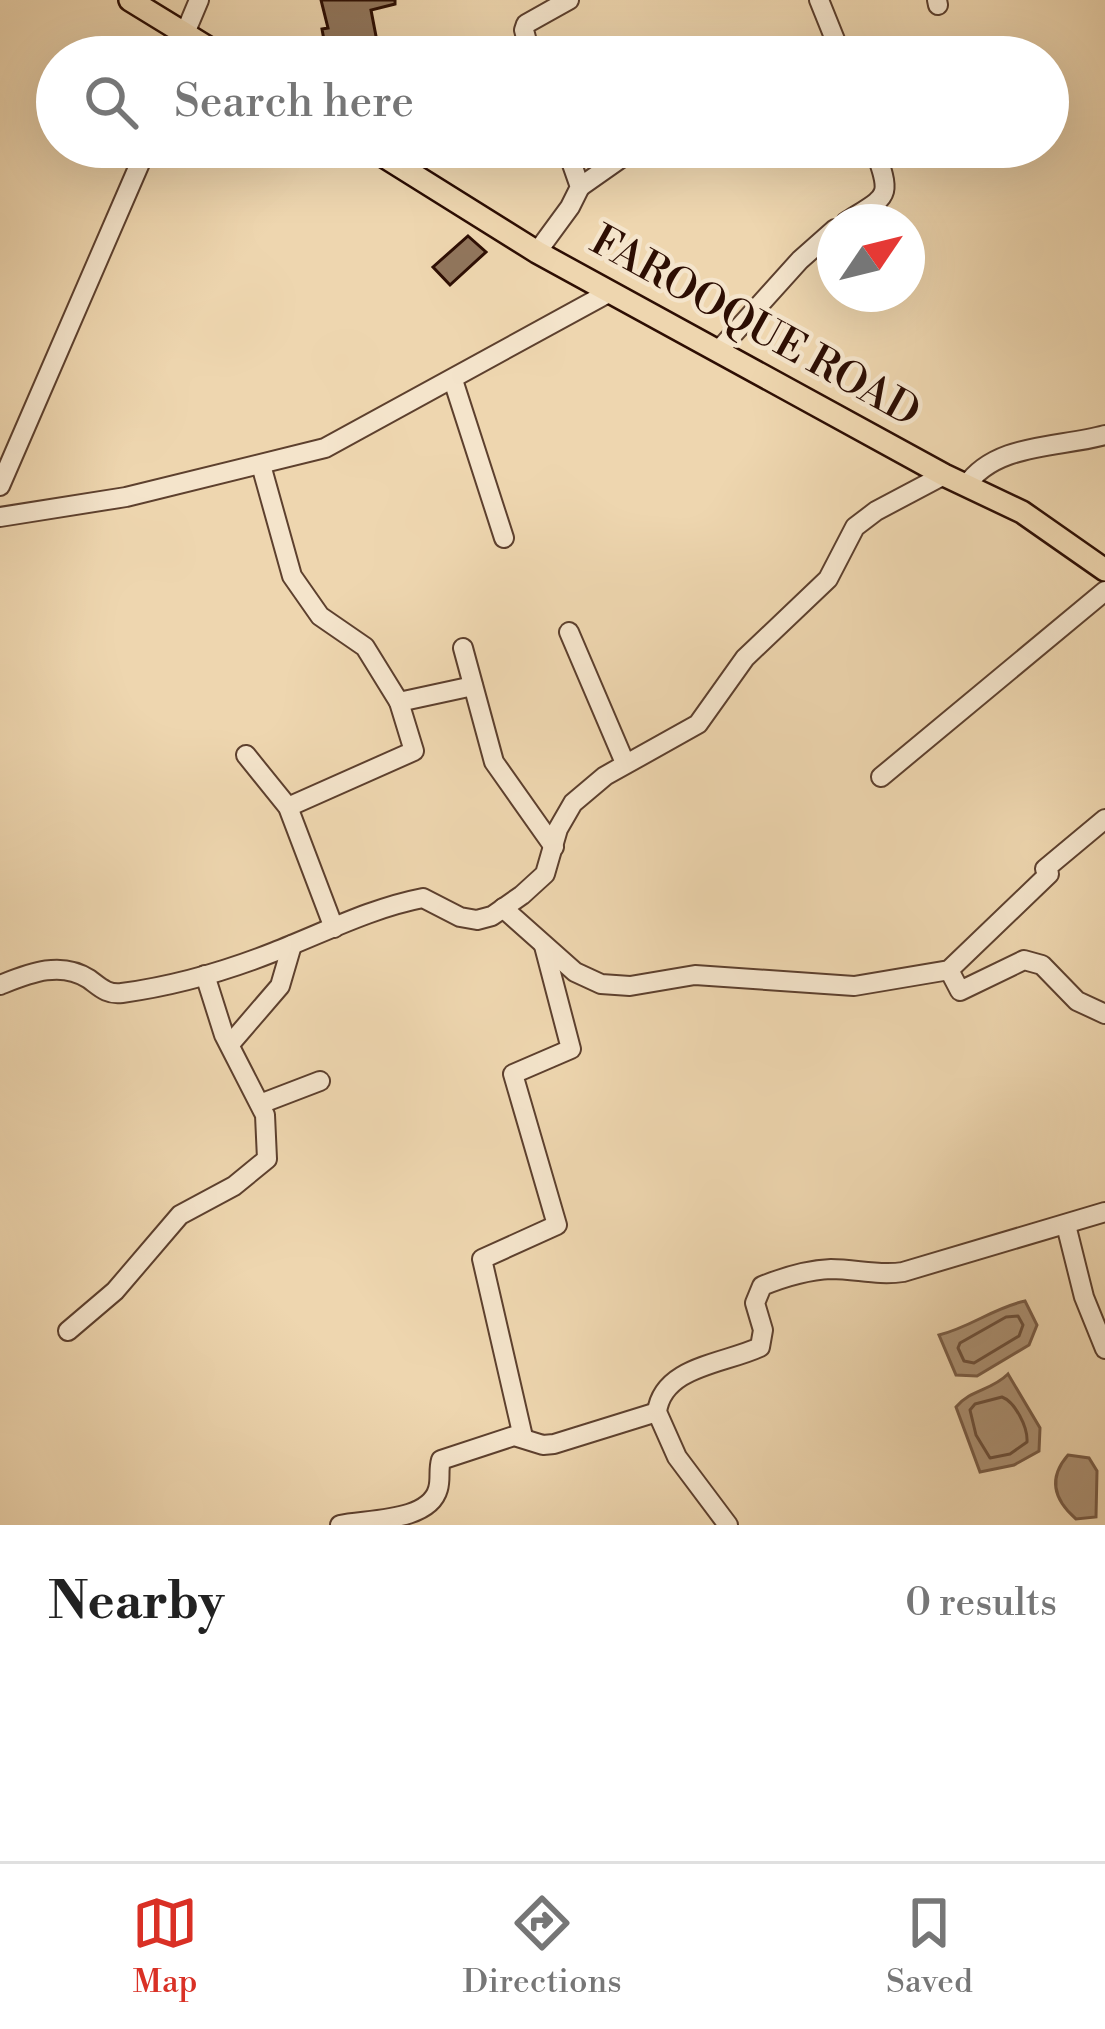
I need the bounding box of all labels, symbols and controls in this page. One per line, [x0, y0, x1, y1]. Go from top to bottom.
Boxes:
search box [36, 36, 1069, 168]
icon: search [78, 69, 144, 135]
text: Search here [174, 74, 414, 131]
north arrow [817, 204, 925, 312]
street label: FAROOQUE ROAD [581, 215, 929, 439]
text: Nearby [48, 1571, 224, 1635]
text: 0 results [905, 1579, 1057, 1628]
tab: Map [132, 1890, 198, 2003]
tab: Directions [463, 1890, 622, 2003]
tab: Saved [886, 1890, 973, 2003]

